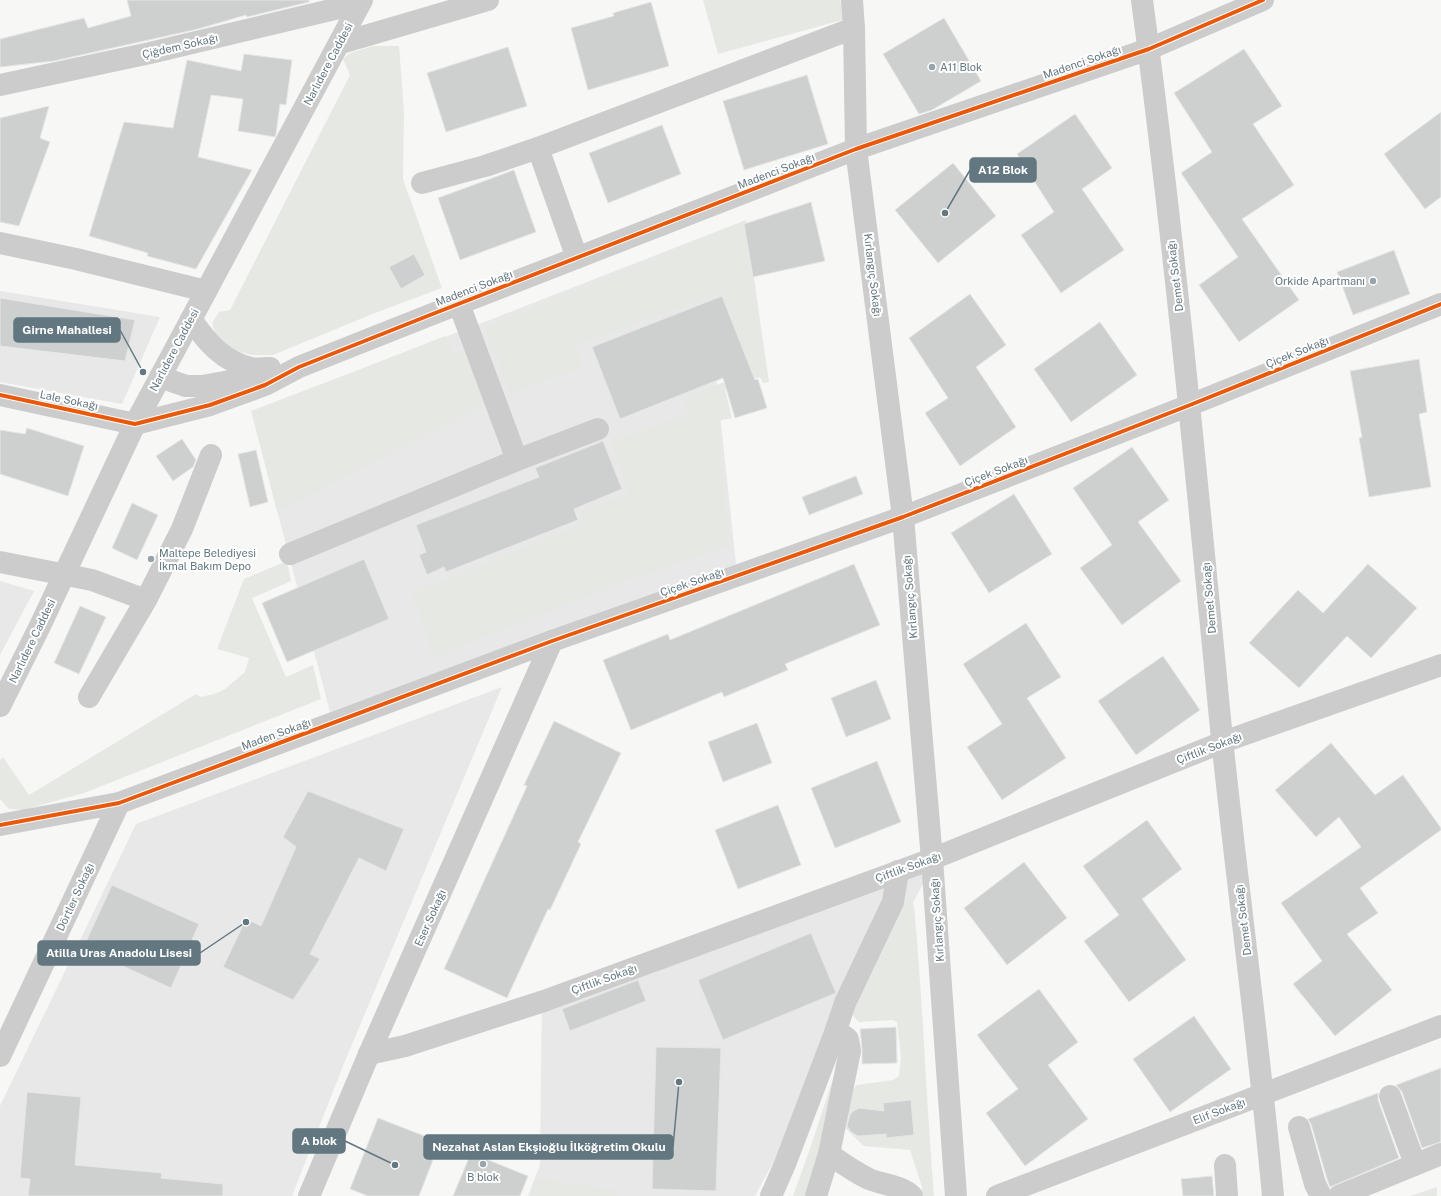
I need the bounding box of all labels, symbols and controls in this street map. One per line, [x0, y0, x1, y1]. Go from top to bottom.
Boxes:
street label: Narlıdere Caddesi [301, 21, 355, 107]
street label: Çiğdem Sokağı [141, 31, 219, 61]
street label: Madenci Sokağı [1042, 43, 1122, 81]
place label: A11 Blok [940, 61, 982, 73]
marker: A11 Blok [927, 62, 937, 72]
street label: Madenci Sokağı [736, 151, 816, 191]
callout: A12 Blok [970, 158, 1036, 182]
text: A12 Blok [978, 163, 1028, 177]
street label: Kırlangıç Sokağı [861, 233, 884, 317]
street label: Demet Sokağı [1165, 240, 1185, 312]
street label: Madenci Sokağı [434, 268, 514, 308]
place label: Orkide Apartmanı [1275, 275, 1365, 287]
marker: Orkide Apartmanı [1368, 276, 1378, 286]
street label: Narlıdere Caddesi [147, 307, 201, 393]
callout: Girne Mahallesi [14, 318, 120, 342]
text: Girne Mahallesi [22, 323, 112, 337]
street label: Çiçek Sokağı [1264, 334, 1330, 371]
street label: Lale Sokağı [39, 388, 99, 412]
street label: Çiçek Sokağı [963, 453, 1030, 489]
place label: Maltepe Belediyesi İkmal Bakım Depo [159, 547, 256, 572]
marker: Maltepe Belediyesi İkmal Bakım Depo [146, 554, 156, 564]
street label: Kırlangıç Sokağı [900, 555, 921, 639]
street label: Demet Sokağı [1200, 562, 1218, 634]
street label: Çiçek Sokağı [659, 565, 726, 599]
street label: Narlıdere Caddesi [7, 597, 57, 685]
street label: Maden Sokağı [240, 716, 312, 752]
street label: Çiftlik Sokağı [1175, 730, 1244, 767]
street label: Çiftlik Sokağı [874, 850, 943, 885]
street label: Dörtler Sokağı [54, 861, 96, 933]
street label: Kırlangıç Sokağı [928, 878, 947, 962]
street label: Demet Sokağı [1233, 884, 1253, 956]
street label: Eser Sokağı [412, 888, 448, 948]
callout: Atilla Uras Anadolu Lisesi [38, 941, 200, 965]
text: Atilla Uras Anadolu Lisesi [46, 946, 192, 960]
street label: Çiftlik Sokağı [570, 962, 639, 997]
street label: Elif Sokağı [1191, 1096, 1247, 1126]
callout: A blok [293, 1129, 345, 1153]
text: A blok [301, 1134, 337, 1148]
callout: Nezahat Aslan Ekşioğlu İlköğretim Okulu [424, 1135, 673, 1159]
text: Nezahat Aslan Ekşioğlu İlköğretim Okulu [432, 1140, 666, 1154]
marker: B blok [478, 1159, 488, 1169]
place label: B blok [467, 1171, 499, 1183]

